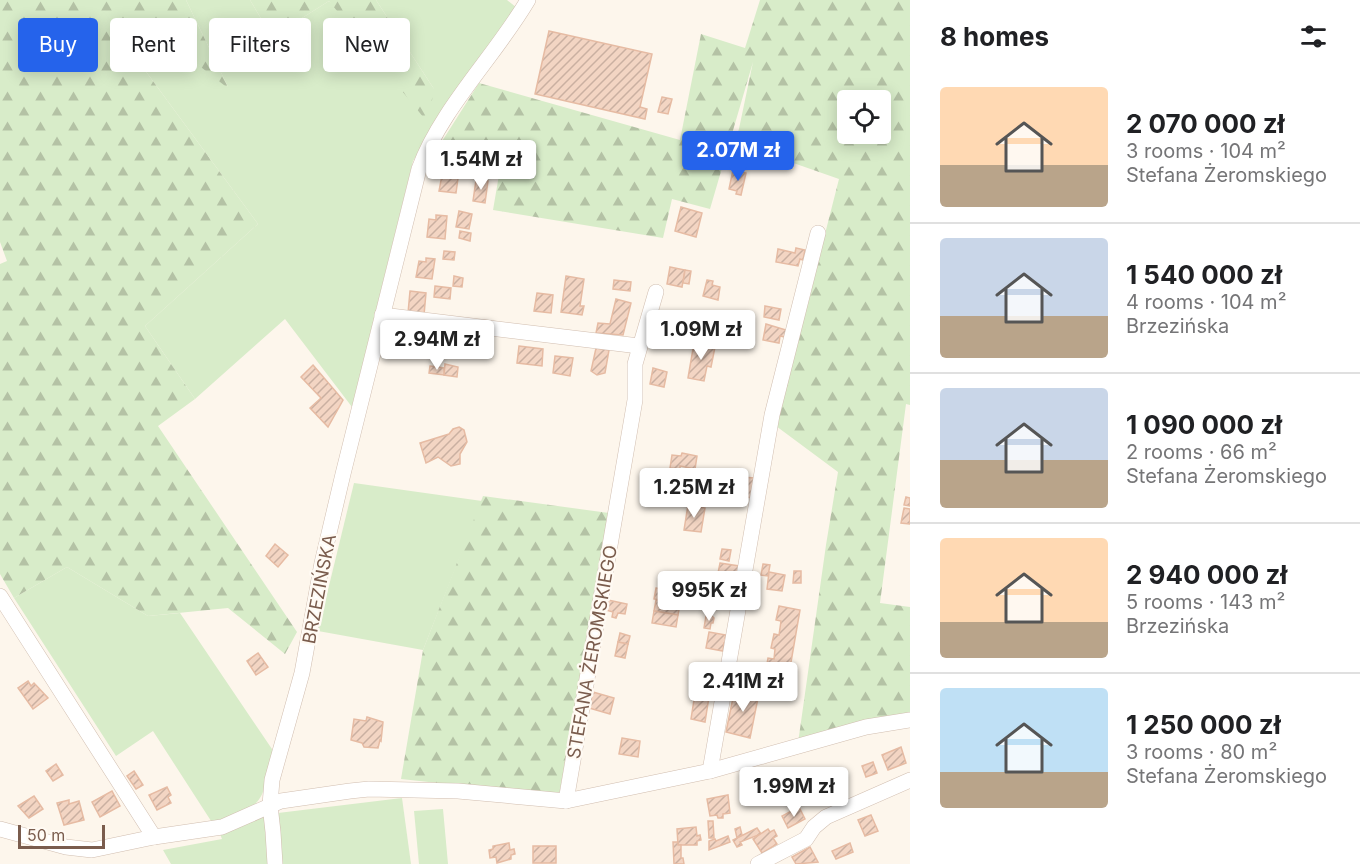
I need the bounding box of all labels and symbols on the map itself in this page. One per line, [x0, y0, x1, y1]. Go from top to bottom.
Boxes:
pin: 2.07M zł [676, 131, 800, 182]
pin: 1.54M zł [419, 140, 543, 191]
pin: 1.09M zł [639, 310, 763, 361]
pin: 2.94M zł [375, 320, 499, 371]
pin: 1.25M zł [632, 468, 756, 519]
street label: BRZEZIŃSKA [297, 532, 340, 646]
street label: STEFANA ŻEROMSKIEGO [562, 543, 621, 761]
pin: 995K zł [654, 571, 764, 622]
pin: 2.41M zł [681, 662, 805, 713]
pin: 1.99M zł [732, 767, 856, 818]
scale bar [18, 822, 105, 850]

